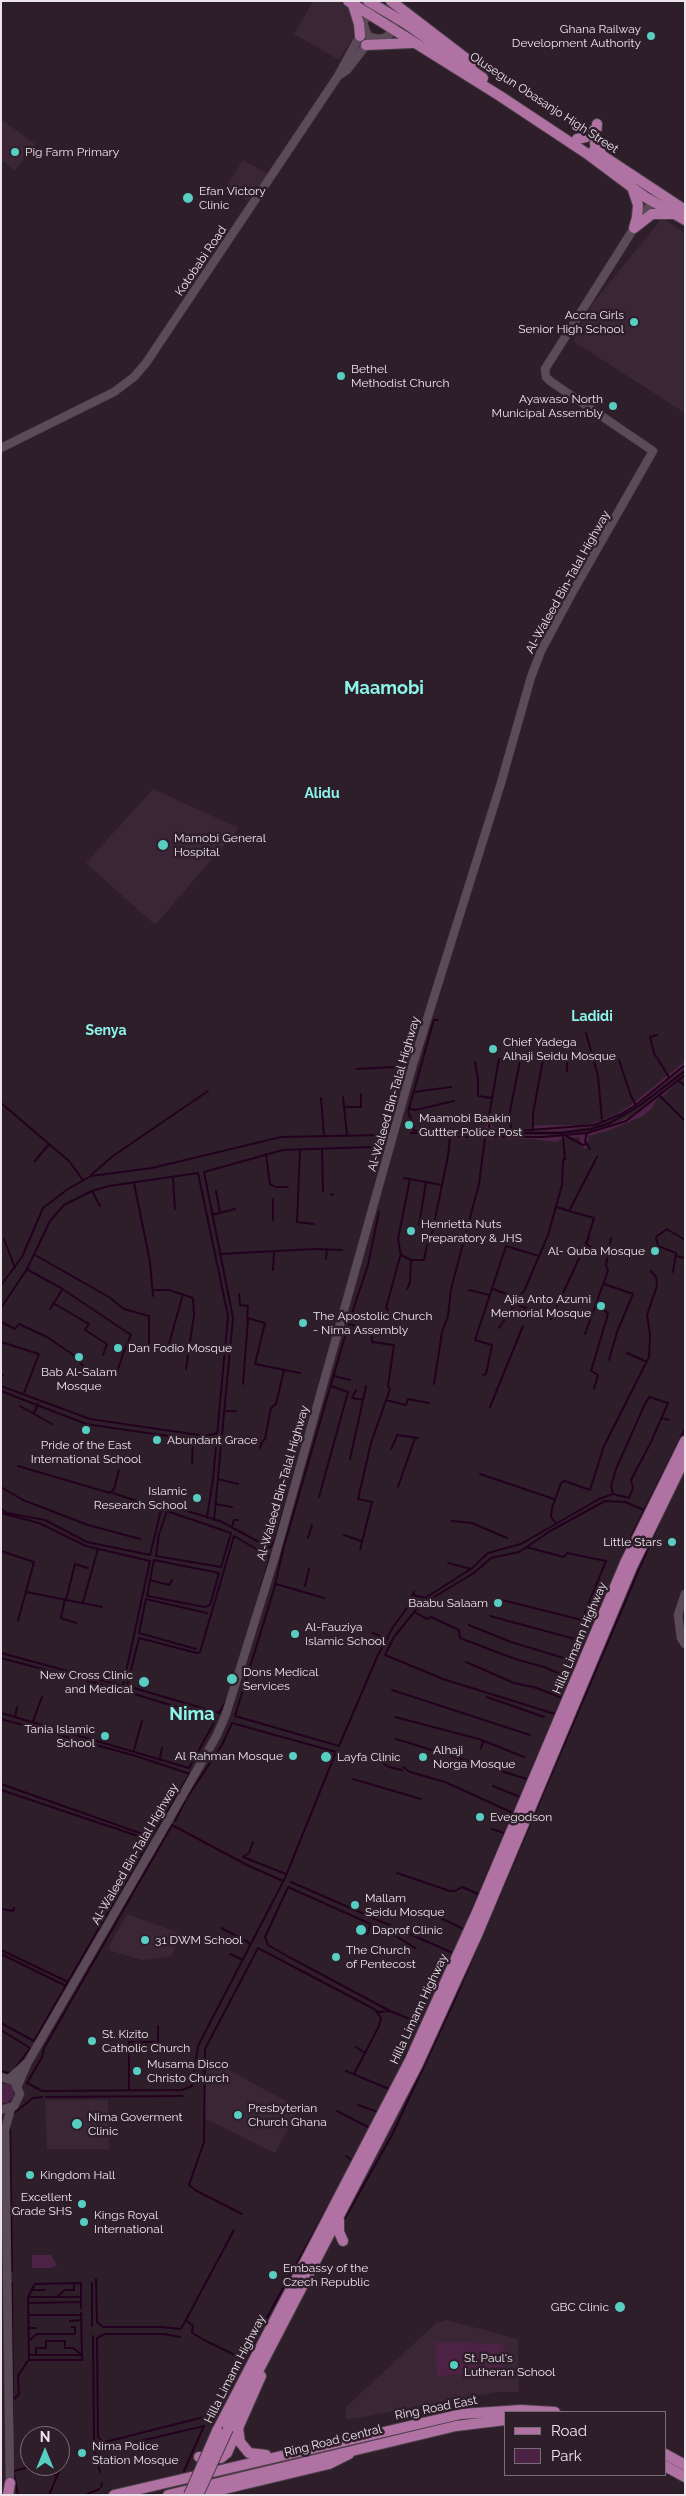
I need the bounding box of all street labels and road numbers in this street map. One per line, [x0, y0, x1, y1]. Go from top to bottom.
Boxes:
street label: Olusegun Obasanjo High Street [467, 50, 621, 156]
street label: Kotobabi Road [172, 223, 230, 299]
street label: Al-Waleed Bin-Talal Highway [523, 508, 613, 656]
street label: Al-Waleed Bin-Talal Highway [365, 1015, 423, 1173]
street label: Al-Waleed Bin-Talal Highway [254, 1404, 312, 1562]
street label: Hilla Limann Highway [550, 1580, 610, 1696]
street label: Al-Waleed Bin-Talal Highway [89, 1781, 181, 1927]
street label: Hilla Limann Highway [387, 1952, 451, 2066]
street label: Hilla Limann Highway [201, 2312, 269, 2426]
street label: Ring Road East [394, 2393, 478, 2423]
street label: Ring Road Central [283, 2422, 383, 2460]

